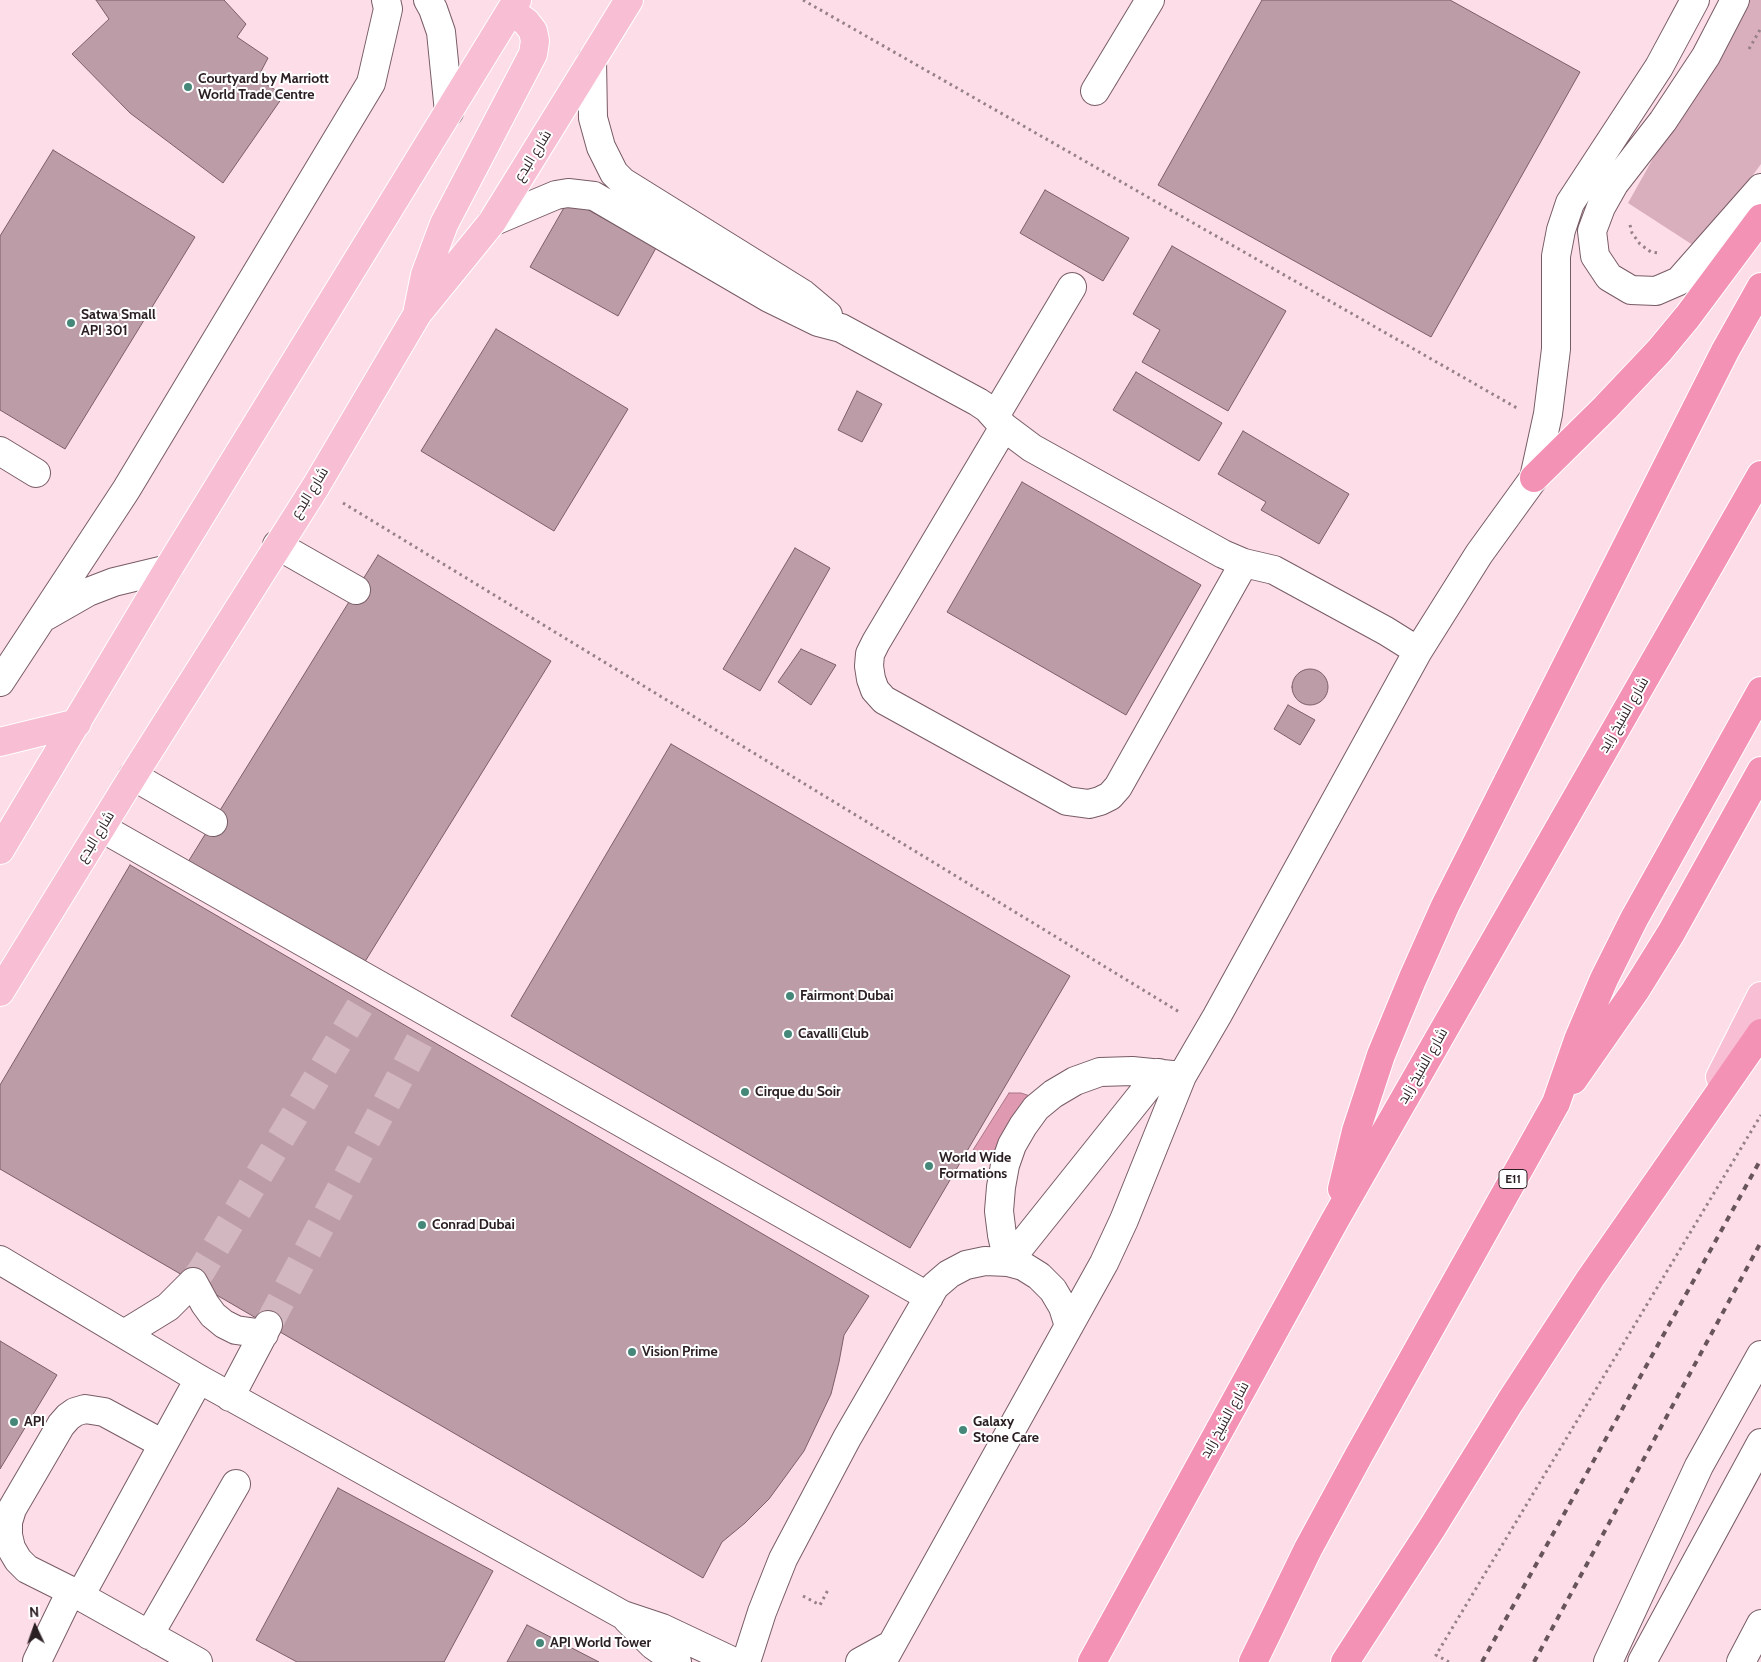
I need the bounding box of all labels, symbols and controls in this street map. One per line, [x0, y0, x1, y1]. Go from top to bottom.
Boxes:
place label: Courtyard by Marriott World Trade Centre [198, 71, 329, 104]
marker: Courtyard by Marriott World Trade Centre [182, 81, 194, 93]
street label: شارع البدع [511, 127, 555, 185]
place label: Satwa Small API 301 [81, 307, 156, 340]
marker: Satwa Small API 301 [65, 317, 77, 329]
street label: شارع البدع [288, 464, 332, 522]
street label: شارع الشيخ زايد [1596, 674, 1652, 756]
street label: شارع البدع [74, 808, 118, 866]
place label: Fairmont Dubai [800, 988, 894, 1004]
marker: Fairmont Dubai [784, 990, 796, 1002]
street label: شارع الشيخ زايد [1395, 1025, 1451, 1107]
place label: Cavalli Club [798, 1026, 869, 1042]
marker: Cavalli Club [782, 1028, 794, 1040]
place label: Cirque du Soir [755, 1084, 841, 1100]
marker: Cirque du Soir [739, 1086, 751, 1098]
place label: World Wide Formations [939, 1150, 1011, 1182]
marker: World Wide Formations [923, 1160, 935, 1172]
road number: E11 [1499, 1170, 1527, 1188]
place label: Conrad Dubai [432, 1217, 515, 1233]
marker: Conrad Dubai [416, 1219, 428, 1231]
place label: Vision Prime [642, 1344, 718, 1360]
marker: Vision Prime [626, 1346, 638, 1358]
street label: شارع الشيخ زايد [1197, 1379, 1253, 1461]
place label: API [24, 1414, 45, 1430]
place label: Galaxy Stone Care [973, 1414, 1039, 1446]
marker: API [8, 1416, 20, 1428]
marker: Galaxy Stone Care [957, 1424, 969, 1436]
north arrow [10, 1602, 60, 1652]
text: N [29, 1603, 40, 1621]
place label: API World Tower [550, 1635, 651, 1651]
marker: API World Tower [534, 1637, 546, 1649]

